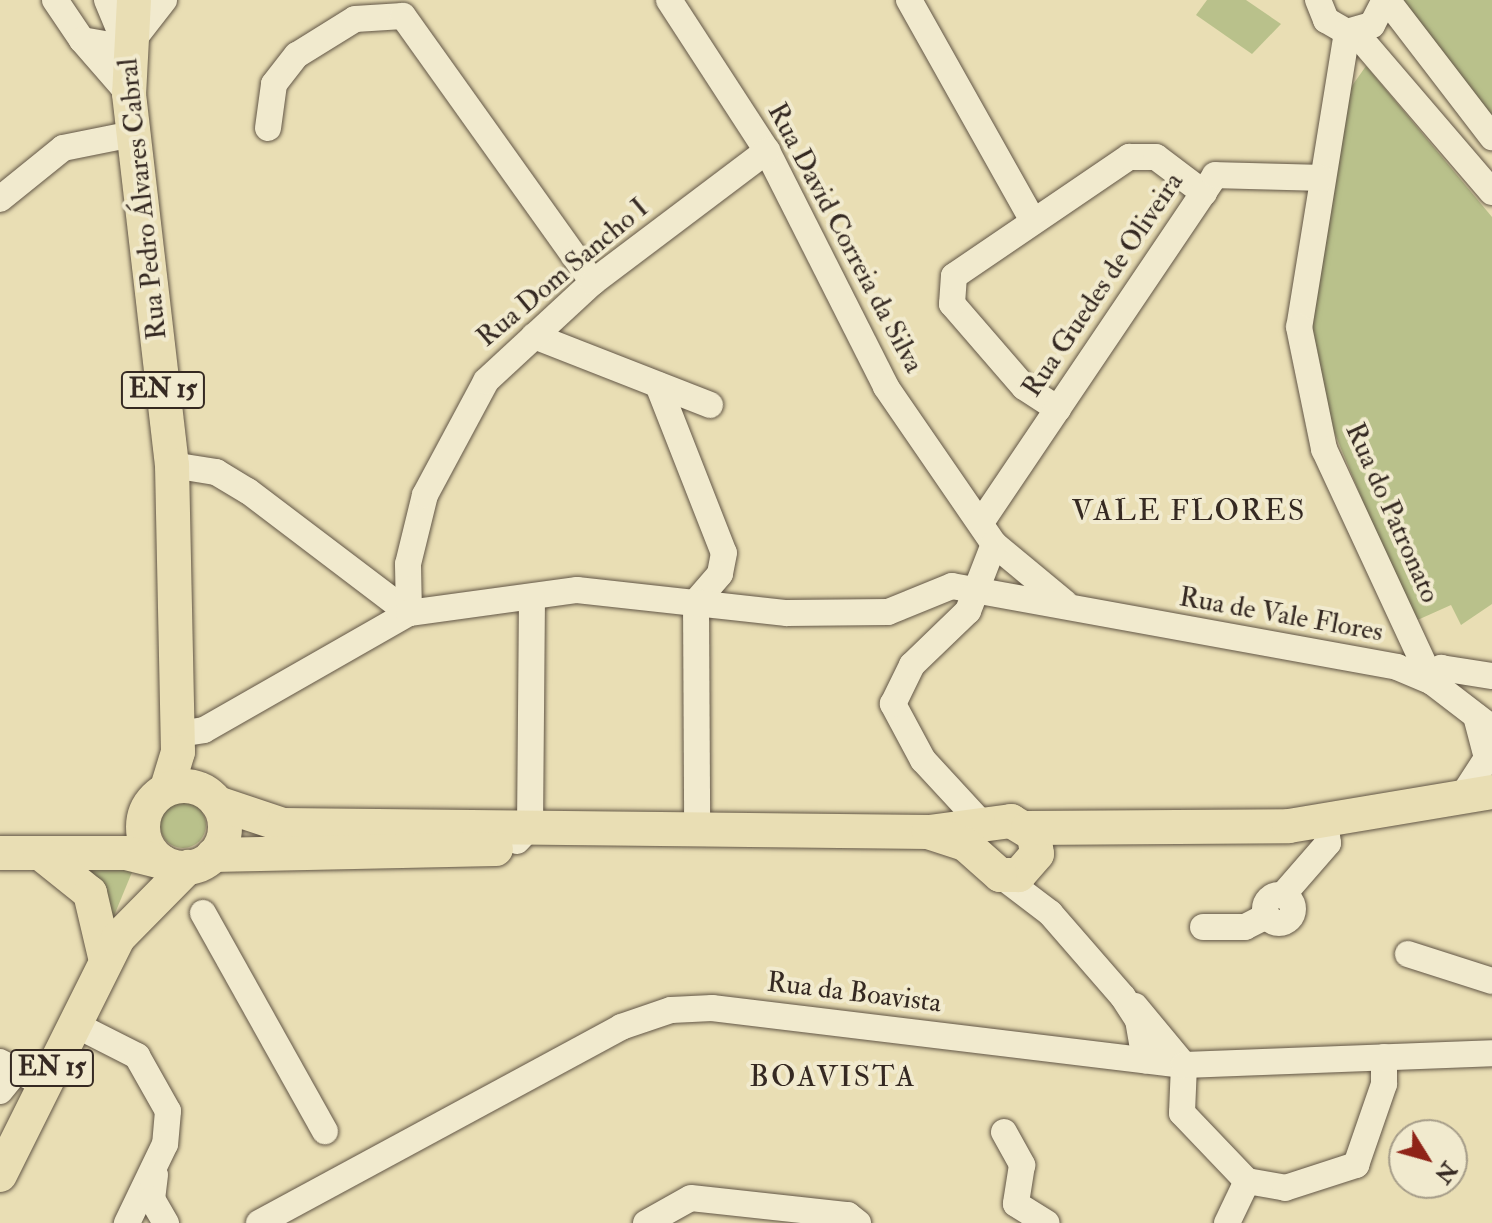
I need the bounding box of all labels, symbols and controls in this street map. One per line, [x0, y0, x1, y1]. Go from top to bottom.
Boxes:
street label: Rua Pedro Álvares Cabral [112, 57, 174, 341]
street label: Rua David Correia da Silva [760, 97, 930, 379]
street label: Rua Guedes de Oliveira [1015, 166, 1191, 404]
street label: Rua Dom Sancho I [470, 191, 656, 355]
road number: EN 15 [119, 368, 207, 412]
street label: Rua do Patronato [1337, 418, 1447, 608]
district label: VALE FLORES [1072, 493, 1306, 529]
street label: Rua de Vale Flores [1176, 581, 1386, 649]
street label: Rua da Boavista [765, 966, 943, 1020]
road number: EN 15 [8, 1046, 96, 1090]
district label: BOAVISTA [749, 1059, 917, 1095]
north arrow [1388, 1119, 1468, 1199]
text: N [1428, 1156, 1463, 1189]

